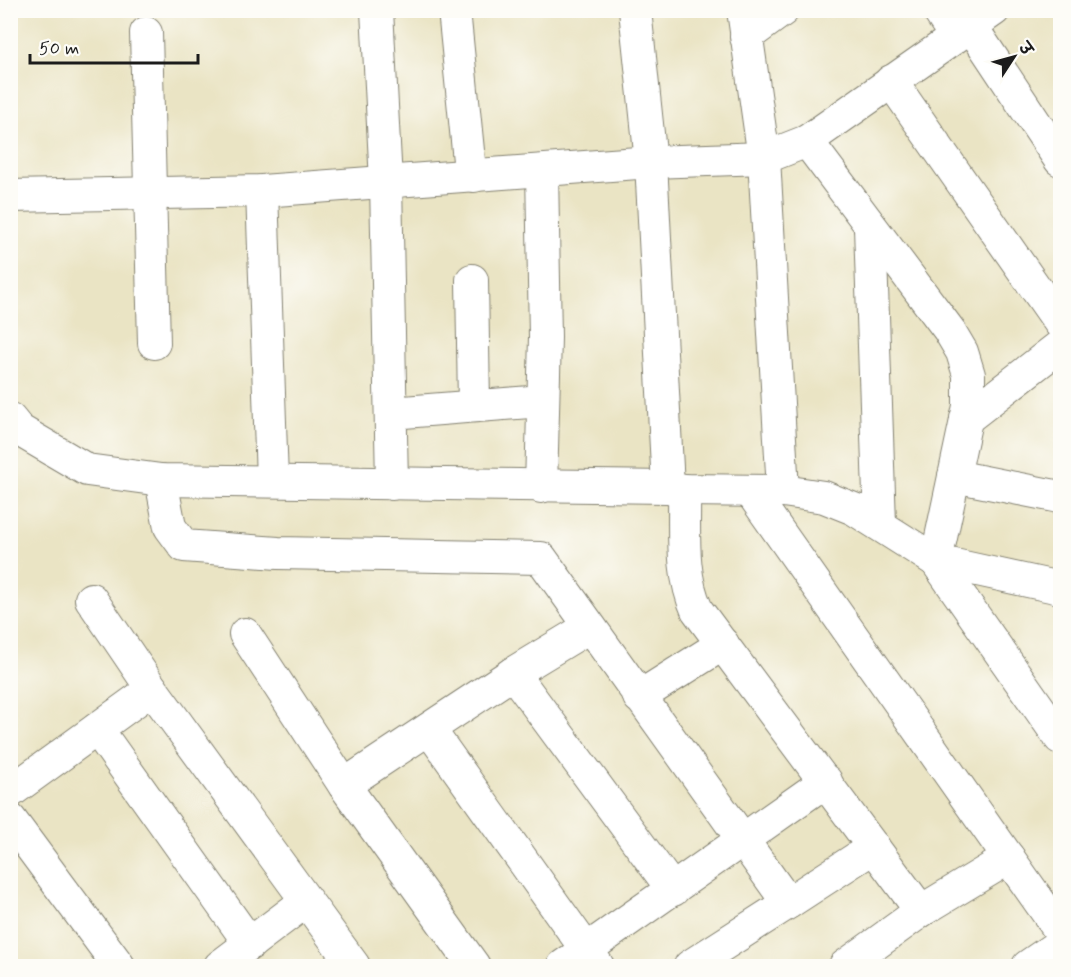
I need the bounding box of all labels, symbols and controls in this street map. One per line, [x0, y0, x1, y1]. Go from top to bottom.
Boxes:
scale bar [30, 27, 198, 65]
north arrow [984, 27, 1044, 87]
text: 50 m [39, 37, 79, 61]
text: उ [1012, 37, 1037, 61]

